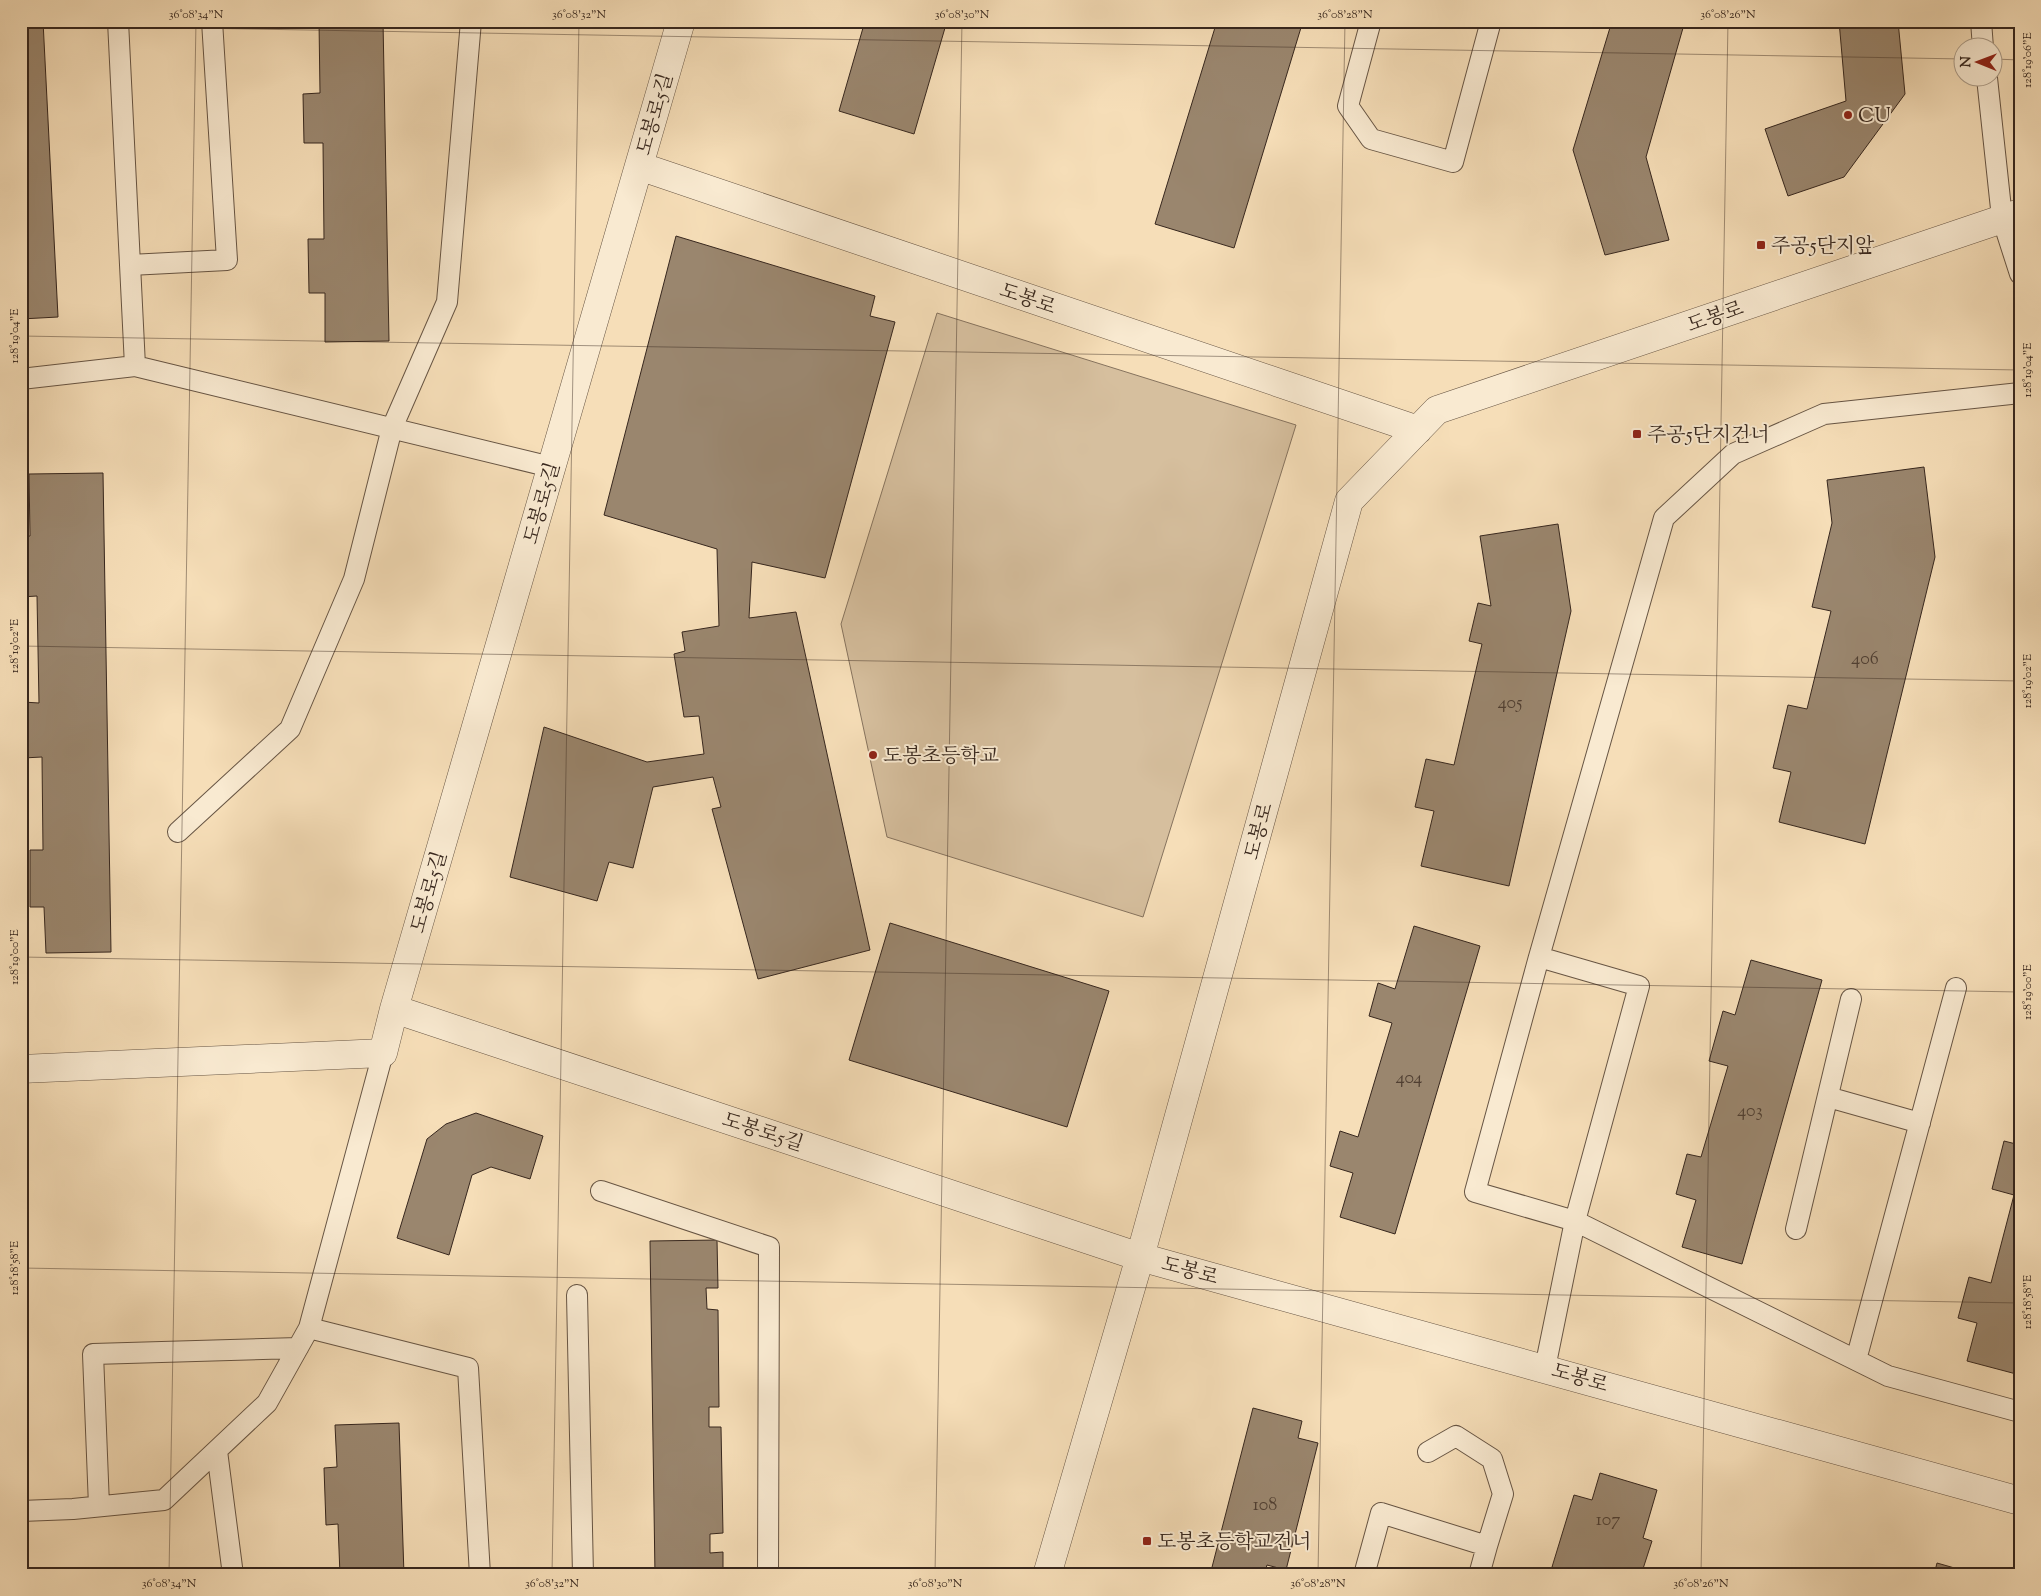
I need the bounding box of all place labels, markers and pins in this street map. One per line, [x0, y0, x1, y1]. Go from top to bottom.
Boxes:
place label: CU [1858, 103, 1890, 132]
marker: CU [1842, 109, 1854, 121]
place label: 주공5단지앞 [1771, 233, 1875, 262]
marker: 주공5단지앞 [1755, 239, 1767, 251]
place label: 주공5단지건너 [1647, 422, 1770, 451]
marker: 주공5단지건너 [1631, 428, 1643, 440]
place label: 도봉초등학교 [883, 743, 1000, 772]
marker: 도봉초등학교 [867, 749, 879, 761]
place label: 도봉초등학교건너 [1157, 1529, 1312, 1558]
marker: 도봉초등학교건너 [1141, 1535, 1153, 1547]

